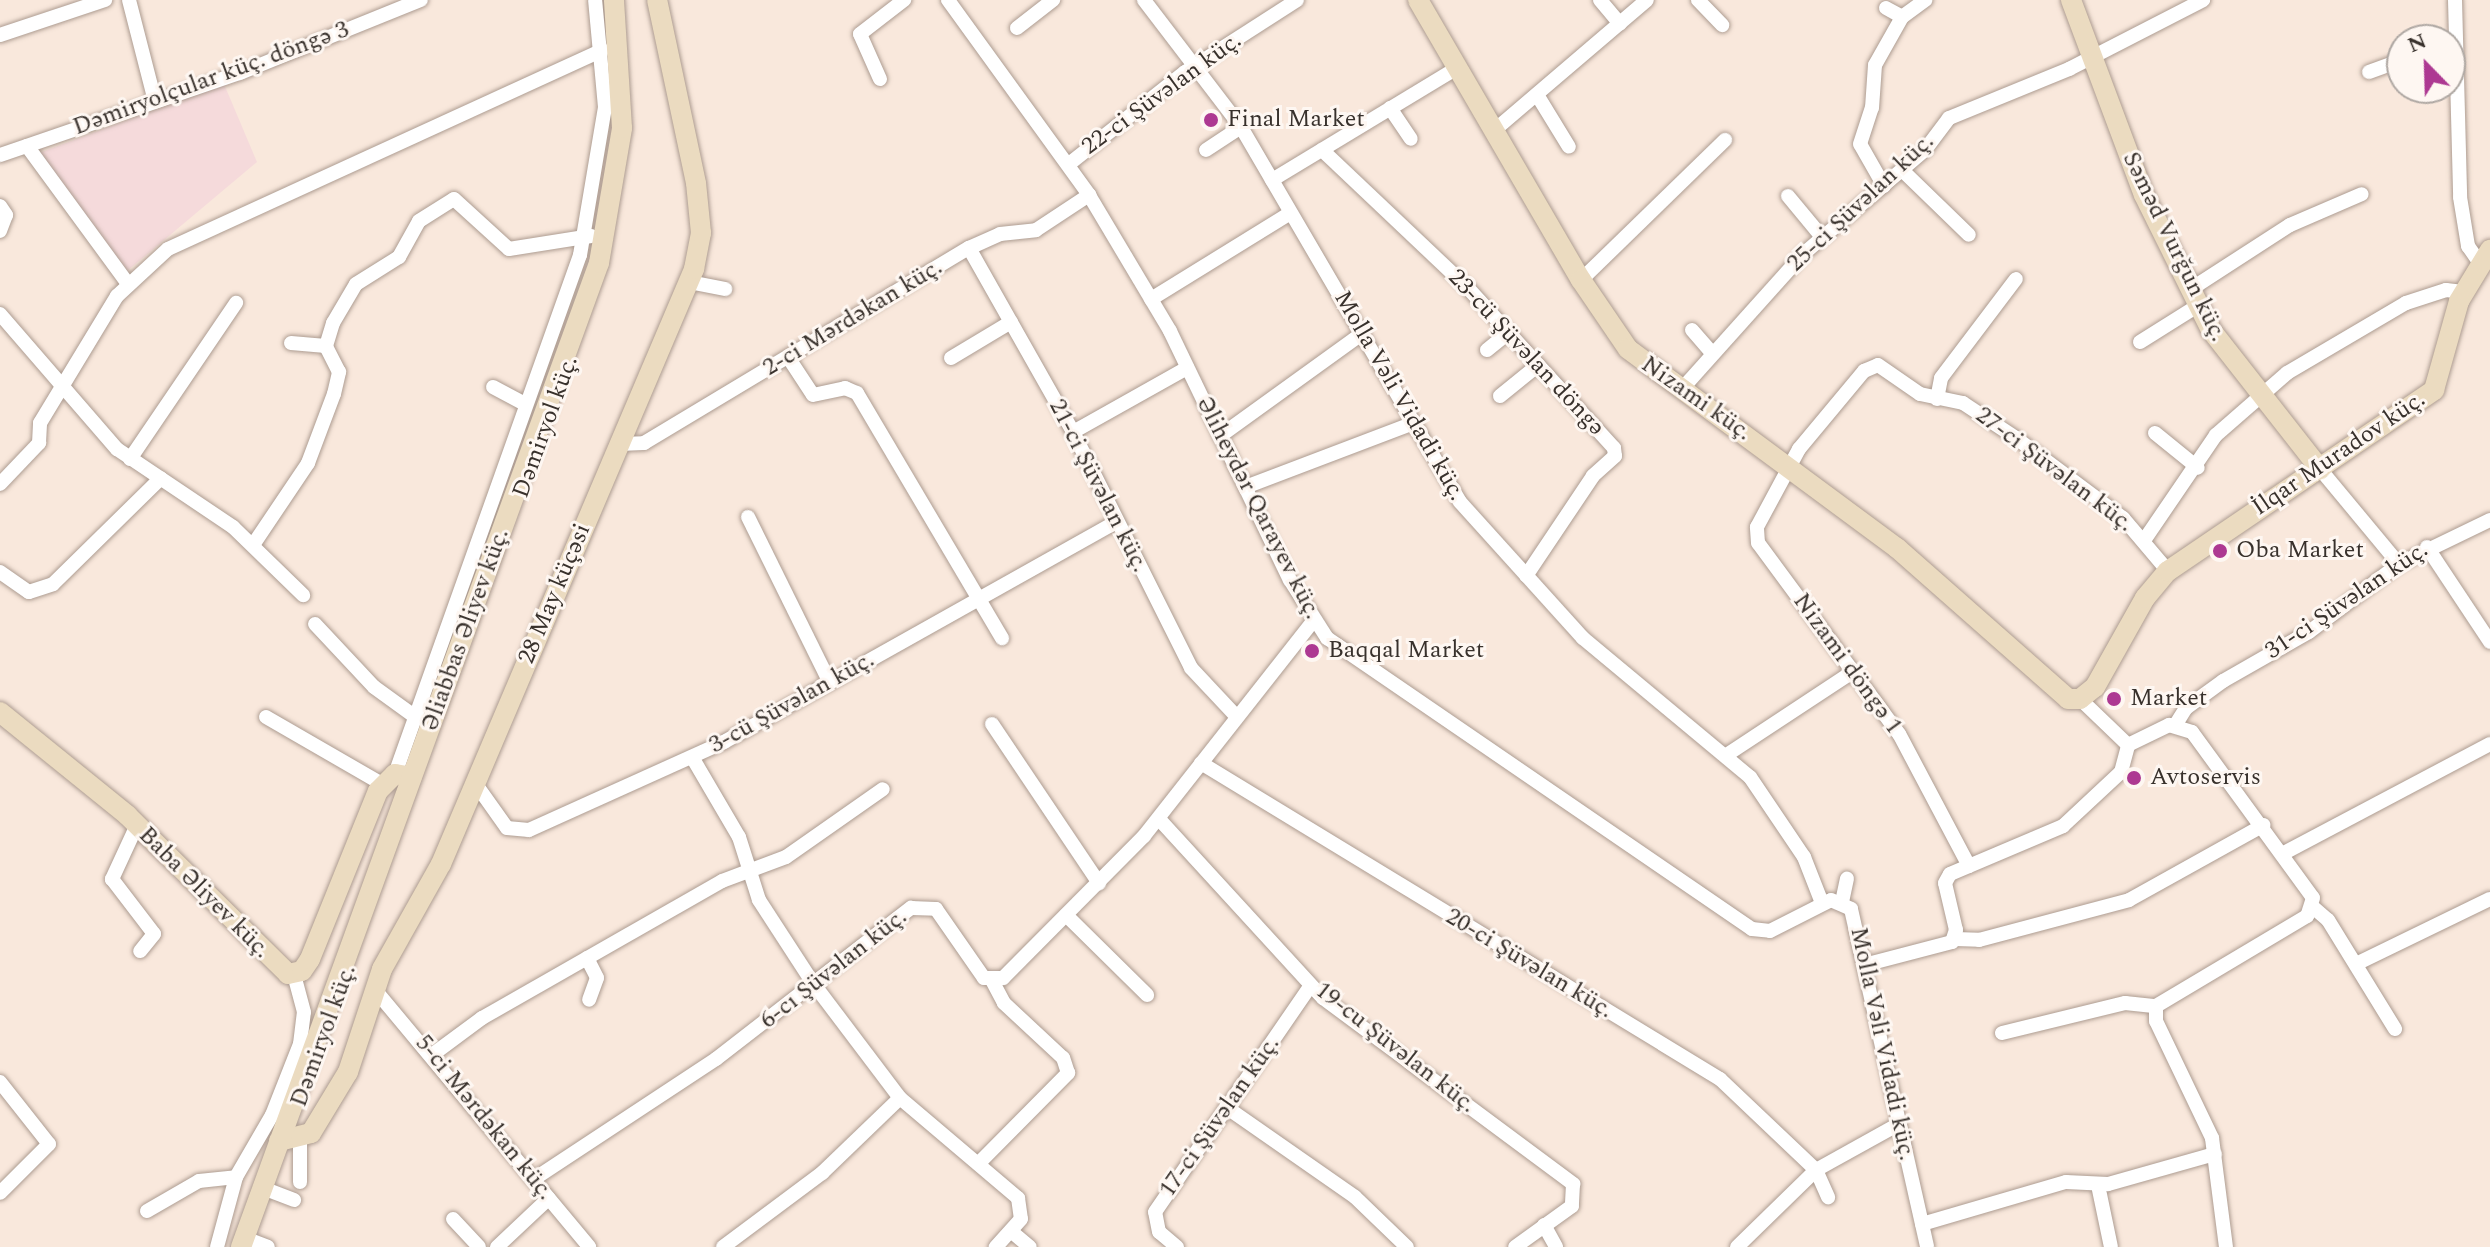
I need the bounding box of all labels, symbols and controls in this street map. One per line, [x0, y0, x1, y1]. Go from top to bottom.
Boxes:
street label: Dəmiryolçular küç. döngə 3 [69, 16, 353, 142]
north arrow [2386, 24, 2466, 104]
text: N [2402, 25, 2432, 62]
street label: 22-ci Şüvəlan küç. [1077, 26, 1247, 162]
place label: Final Market [1227, 106, 1365, 134]
marker: Final Market [1202, 111, 1220, 129]
street label: 25-ci Şüvəlan küç. [1782, 128, 1940, 278]
street label: Səməd Vurğun küç. [2116, 148, 2232, 346]
street label: 2-ci Mərdəkan küç. [758, 253, 948, 383]
street label: 23-cü Şüvəlan döngə [1441, 264, 1611, 442]
street label: Molla Vəli Vidadi küç. [1327, 286, 1471, 506]
street label: Nizami küç. [1635, 351, 1757, 447]
street label: Dəmiryol küç. [507, 352, 585, 502]
street label: İlqar Muradov küç. [2247, 385, 2431, 523]
street label: Əliheydər Qarayev küç. [1189, 392, 1327, 624]
street label: 21-ci Şüvəlan küç. [1042, 395, 1154, 577]
street label: 27-ci Şüvəlan küç. [1969, 401, 2139, 539]
street label: 28 May küçəsi [512, 519, 598, 669]
street label: Əliabbas Əliyev küç. [416, 525, 516, 735]
street label: 31-ci Şüvəlan küç. [2260, 536, 2434, 666]
place label: Oba Market [2236, 537, 2364, 565]
marker: Oba Market [2211, 542, 2229, 560]
street label: Nizami döngə 1 [1786, 588, 1908, 740]
place label: Baqqal Market [1328, 637, 1484, 665]
marker: Baqqal Market [1303, 642, 1321, 660]
street label: 3-cü Şüvəlan küç. [704, 646, 880, 760]
place label: Market [2130, 685, 2207, 713]
marker: Market [2105, 690, 2123, 708]
place label: Avtoservis [2150, 764, 2261, 792]
marker: Avtoservis [2125, 769, 2143, 787]
street label: Baba Əliyev küç. [132, 821, 276, 965]
street label: 6-cı Şüvəlan küç. [755, 903, 913, 1035]
street label: 20-ci Şüvəlan küç. [1440, 903, 1618, 1025]
street label: Molla Vəli Vidadi küç. [1843, 925, 1921, 1163]
street label: Dəmiryol küç. [285, 961, 363, 1111]
street label: 19-cu Şüvəlan küç. [1309, 976, 1481, 1120]
street label: 5-ci Mərdəkan küç. [409, 1030, 559, 1206]
street label: 17-ci Şüvəlan küç. [1154, 1031, 1286, 1203]

